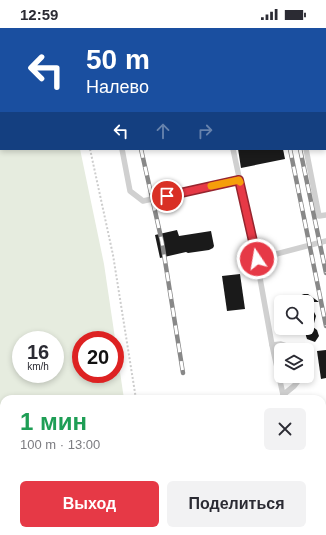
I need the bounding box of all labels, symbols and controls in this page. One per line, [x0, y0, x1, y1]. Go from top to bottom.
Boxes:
text: 12:59 [20, 6, 58, 23]
icon: left [20, 44, 72, 96]
text: 50 m [86, 44, 150, 75]
text: Налево [86, 77, 149, 97]
icon: left [110, 120, 132, 142]
icon: ahead [152, 120, 174, 142]
icon: right [194, 120, 216, 142]
pin [150, 179, 184, 213]
icon: arrive [156, 185, 178, 207]
position arrow [236, 238, 278, 280]
map controls [274, 295, 314, 383]
button: search [274, 295, 314, 335]
speed limit sign: 20 [72, 331, 124, 383]
text: 16 [27, 341, 49, 363]
button: layers [274, 343, 314, 383]
text: km/h [27, 361, 49, 372]
text: 1 мин [20, 408, 87, 435]
button: close [264, 408, 306, 450]
text: 100 m · 13:00 [20, 437, 100, 452]
button: Выход [20, 481, 159, 527]
button: Поделиться [167, 481, 306, 527]

